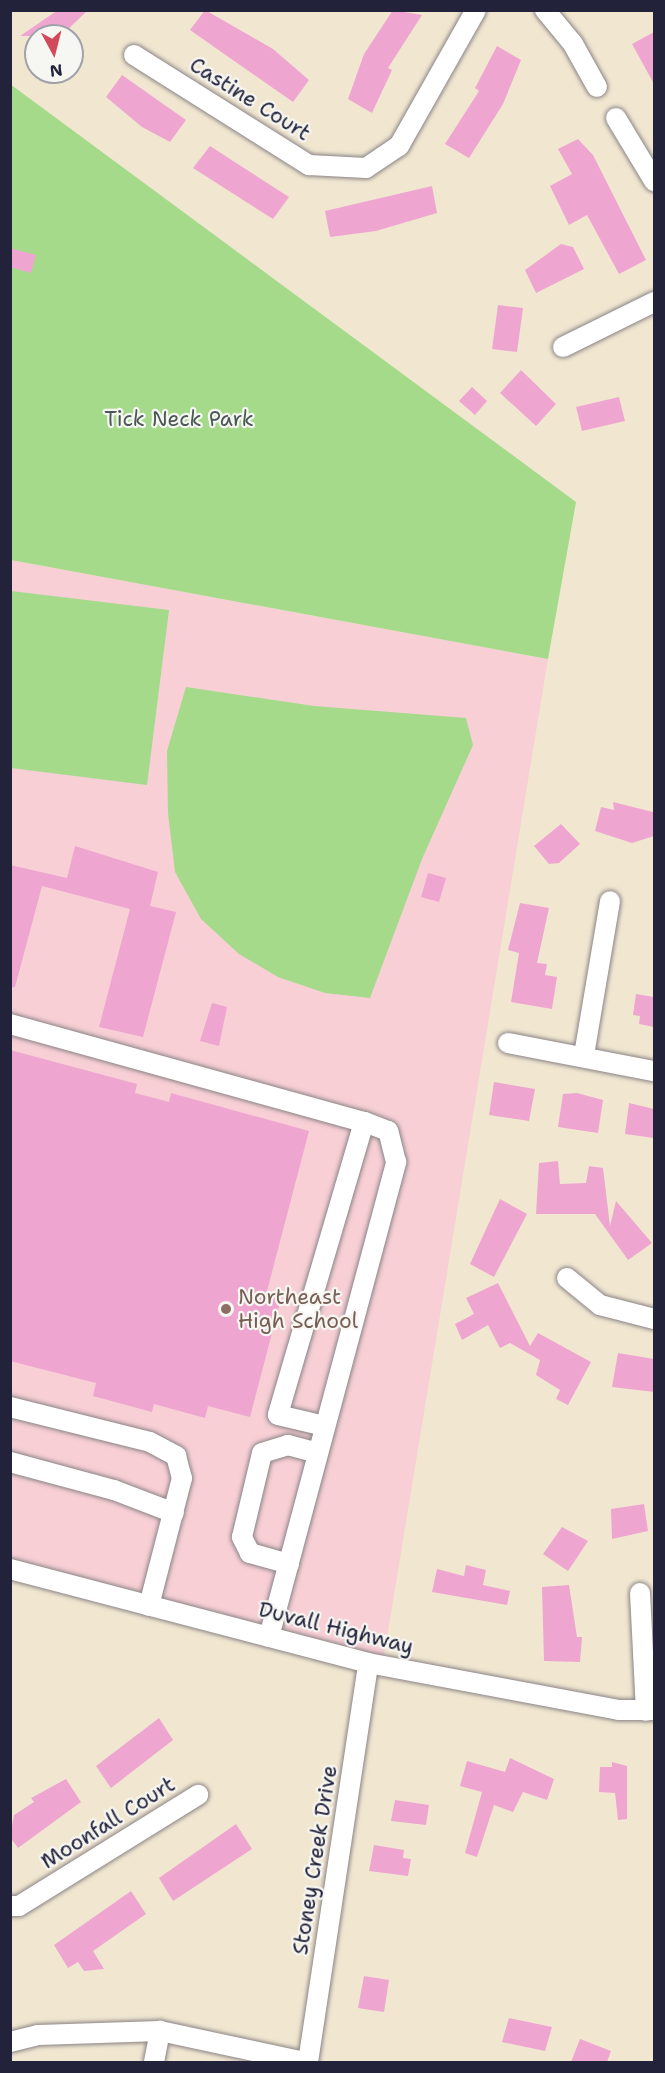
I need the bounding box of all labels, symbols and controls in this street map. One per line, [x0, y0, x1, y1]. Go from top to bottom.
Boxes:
north arrow [24, 24, 84, 84]
street label: Castine Court [185, 52, 315, 146]
text: N [48, 59, 64, 82]
park label: Tick Neck Park [104, 406, 254, 432]
place label: Northeast High School [238, 1284, 358, 1334]
marker: Northeast High School [219, 1302, 233, 1316]
street label: Duvall Highway [256, 1597, 416, 1659]
street label: Stoney Creek Drive [288, 1763, 342, 1957]
street label: Moonfall Court [36, 1772, 180, 1874]

